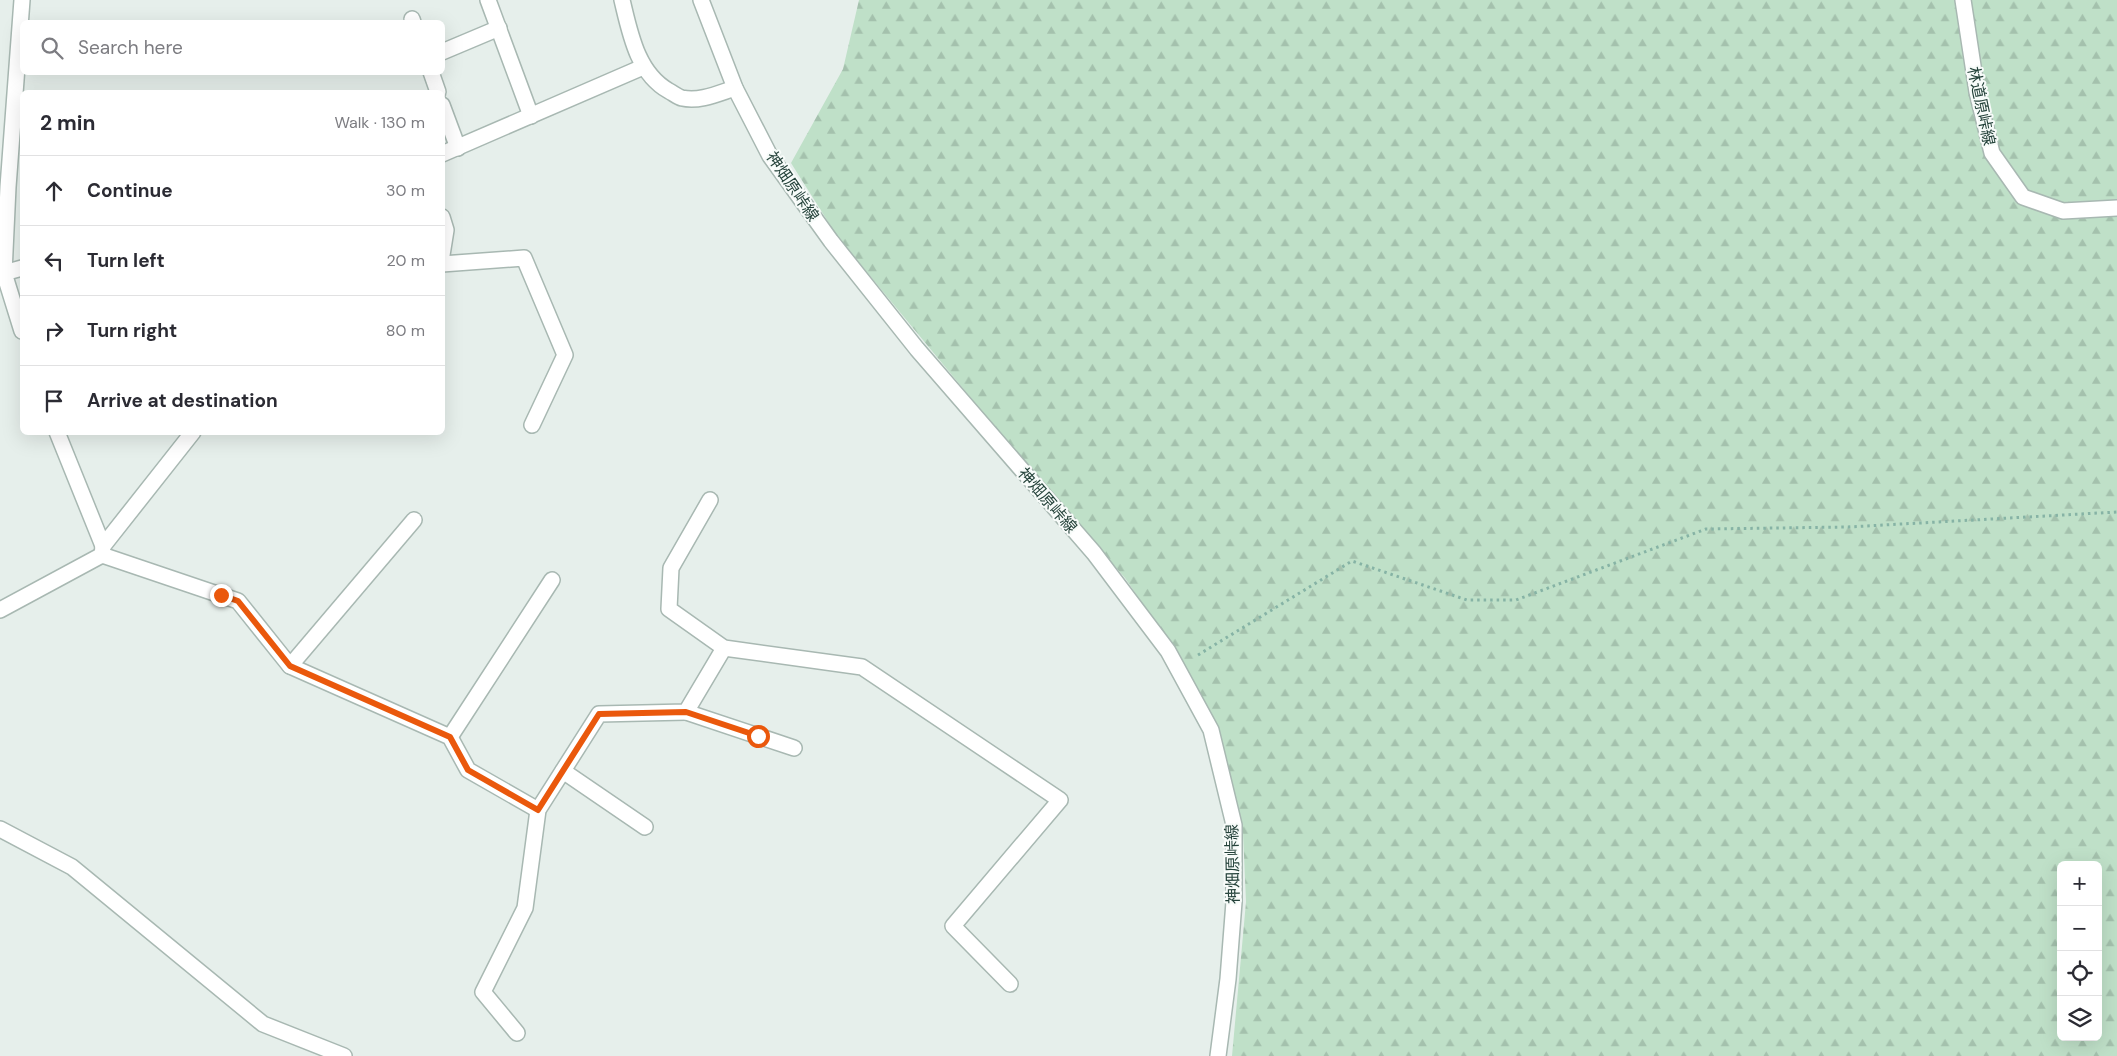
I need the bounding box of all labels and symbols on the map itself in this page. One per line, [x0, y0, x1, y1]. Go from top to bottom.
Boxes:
street label: 林道原峠線 [1963, 65, 2000, 147]
street label: 神畑原峠線 [762, 147, 824, 225]
street label: 神畑原峠線 [1013, 463, 1082, 537]
route end [210, 584, 233, 607]
route start [747, 725, 770, 748]
street label: 神畑原峠線 [1221, 824, 1244, 904]

